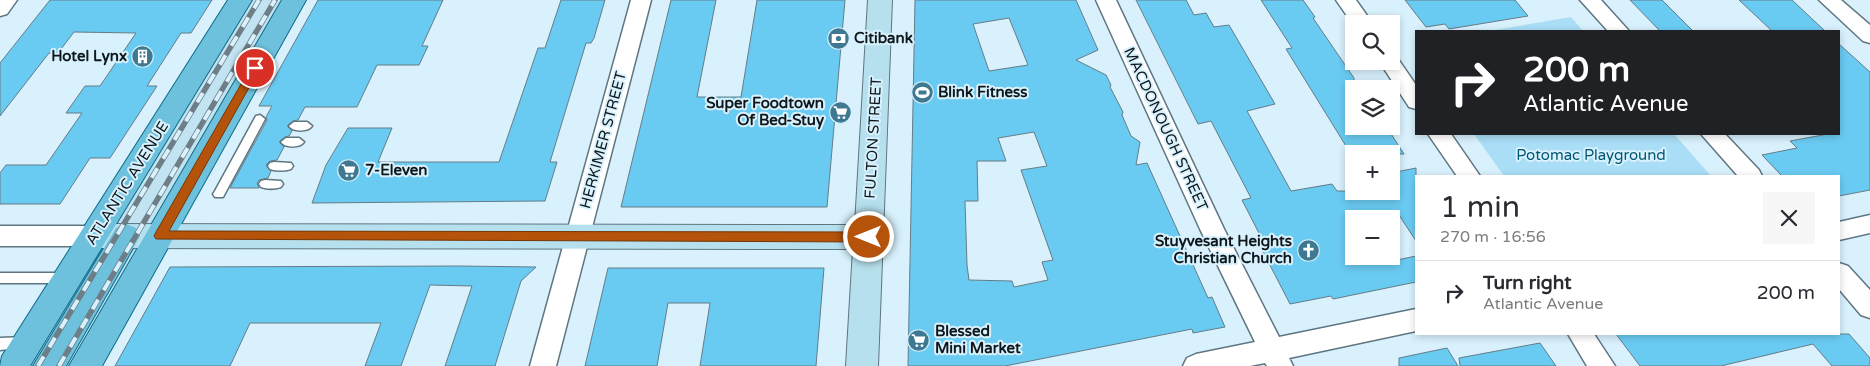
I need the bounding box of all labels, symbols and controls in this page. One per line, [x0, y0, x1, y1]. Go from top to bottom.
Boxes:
map controls [1345, 15, 1400, 265]
button: search [1345, 15, 1400, 70]
bank icon: Citibank [826, 26, 850, 50]
place label: Citibank [854, 29, 913, 47]
building icon: Hotel Lynx [131, 44, 155, 68]
street label: MACDONOUGH STREET [1120, 44, 1212, 214]
place label: Hotel Lynx [51, 47, 127, 66]
pin [234, 47, 276, 89]
text: 200 m [1523, 49, 1630, 91]
icon: right [1440, 50, 1505, 115]
icon: arrive [241, 54, 269, 82]
street label: HERKIMER STREET [576, 69, 630, 211]
street label: FULTON STREET [861, 77, 885, 199]
sports icon: Blink Fitness [910, 80, 934, 104]
button: layers [1345, 80, 1400, 135]
place label: Blink Fitness [938, 83, 1027, 101]
text: Atlantic Avenue [1523, 91, 1688, 117]
place label: Super Foodtown Of Bed-Stuy [706, 94, 824, 130]
supermarket icon: Super Foodtown Of Bed-Stuy [828, 100, 852, 124]
street label: ATLANTIC AVENUE [82, 118, 172, 248]
button: + [1345, 145, 1400, 200]
park label: Potomac Playground [1516, 146, 1666, 164]
supermarket icon: 7-Eleven [337, 158, 361, 182]
place label: 7-Eleven [365, 161, 427, 179]
text: 1 min [1440, 189, 1520, 226]
button: close [1763, 192, 1815, 244]
position arrow [842, 210, 894, 262]
button: − [1345, 210, 1400, 265]
text: 270 m · 16:56 [1440, 227, 1546, 247]
place label: Stuyvesant Heights Christian Church [1155, 232, 1292, 267]
church icon: Stuyvesant Heights Christian Church [1296, 238, 1320, 262]
text: Turn right [1483, 272, 1571, 294]
icon: right [1440, 279, 1468, 307]
text: 200 m [1757, 282, 1815, 304]
text: Atlantic Avenue [1483, 294, 1603, 314]
place label: Blessed Mini Market [935, 322, 1021, 357]
supermarket icon: Blessed Mini Market [907, 328, 931, 352]

